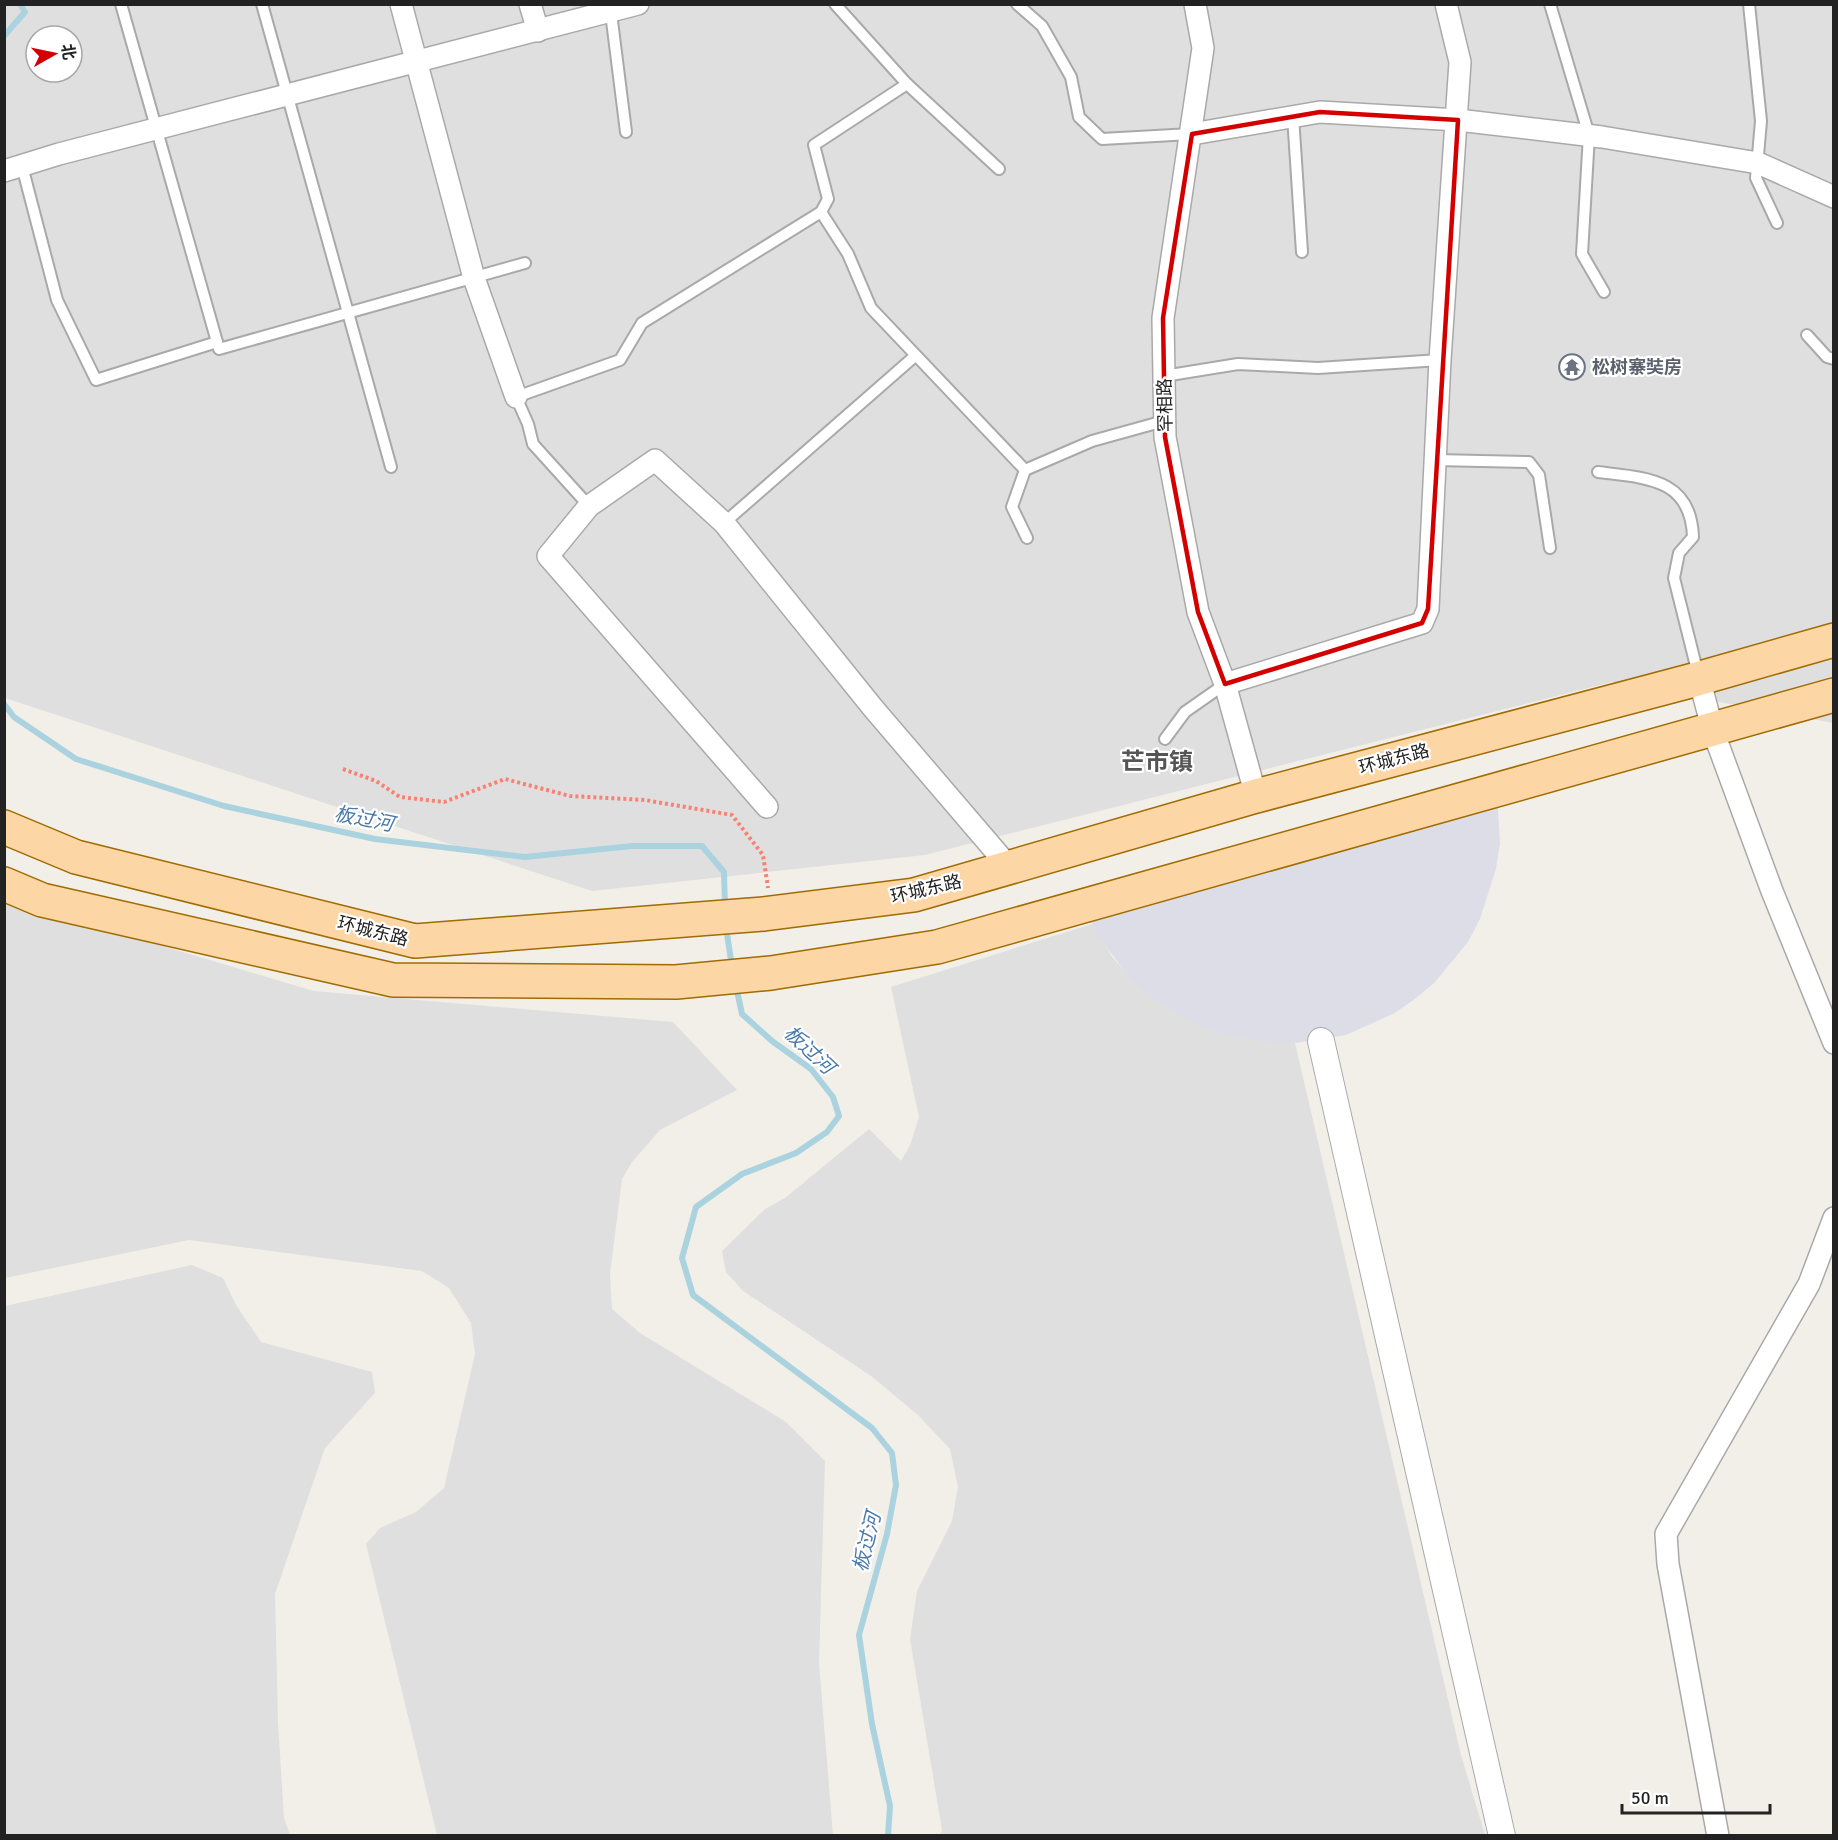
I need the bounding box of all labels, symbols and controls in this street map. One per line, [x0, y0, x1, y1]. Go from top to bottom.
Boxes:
north arrow [24, 24, 84, 84]
text: 北 [57, 42, 79, 61]
temple icon: 松树寨奘房 [1557, 352, 1587, 382]
place label: 松树寨奘房 [1592, 356, 1682, 378]
street label: 罕相路 [1154, 378, 1176, 432]
street label: 环城东路 [1356, 739, 1432, 779]
district label: 芒市镇 [1121, 747, 1193, 777]
water label: 板过河 [332, 801, 400, 838]
street label: 环城东路 [888, 870, 964, 908]
street label: 环城东路 [335, 912, 411, 950]
water label: 板过河 [779, 1020, 842, 1082]
water label: 板过河 [848, 1506, 887, 1574]
scale bar [1622, 1777, 1770, 1815]
text: 50 m [1631, 1787, 1669, 1809]

